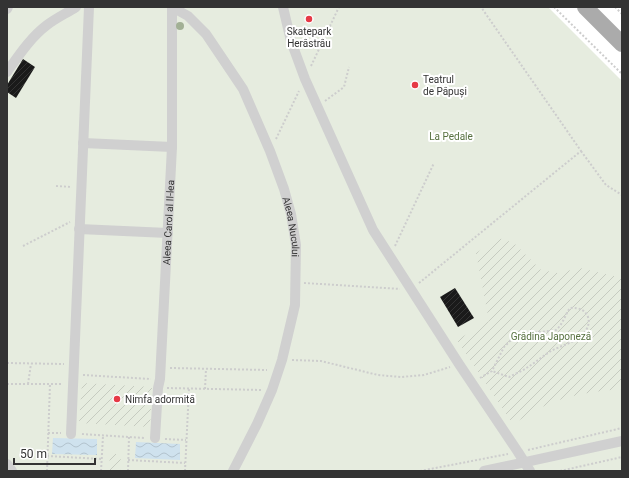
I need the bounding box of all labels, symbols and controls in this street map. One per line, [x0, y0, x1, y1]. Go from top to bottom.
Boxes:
marker: Skatepark Herăstrău [304, 14, 314, 24]
place label: Skatepark Herăstrău [287, 26, 332, 49]
place label: Teatrul de Păpuși [423, 74, 467, 98]
marker: Teatrul de Păpuși [410, 80, 420, 90]
park label: La Pedale [429, 131, 473, 142]
street label: Aleea Carol al II-lea [161, 180, 176, 265]
street label: Aleea Nucului [280, 195, 301, 257]
park label: Grădina Japoneză [511, 331, 591, 342]
marker: Nimfa adormită [112, 394, 122, 404]
place label: Nimfa adormită [125, 394, 195, 405]
scale bar [14, 440, 95, 466]
text: 50 m [20, 447, 47, 461]

